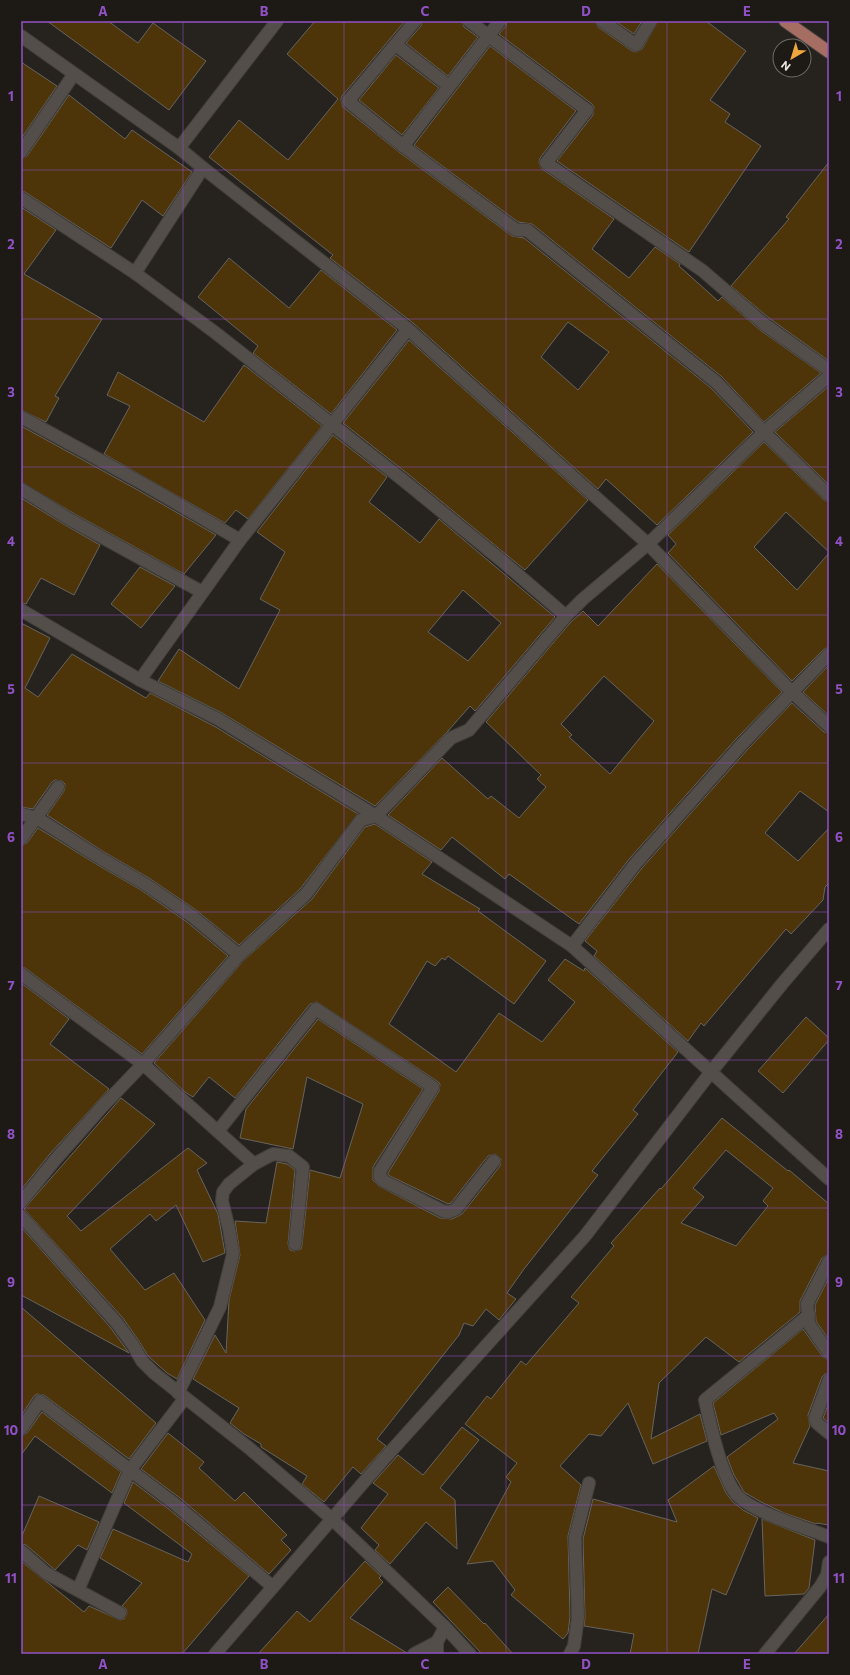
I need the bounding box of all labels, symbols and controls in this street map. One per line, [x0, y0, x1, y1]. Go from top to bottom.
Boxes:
text: A [98, 3, 108, 19]
text: B [260, 3, 269, 19]
text: C [421, 3, 430, 19]
text: D [581, 3, 591, 19]
text: E [743, 3, 751, 19]
north arrow [772, 38, 812, 78]
text: N [778, 59, 793, 74]
text: 1 [8, 88, 14, 104]
text: 1 [836, 88, 842, 104]
text: 2 [7, 236, 15, 252]
text: 2 [835, 236, 843, 252]
text: 3 [7, 384, 15, 400]
text: 3 [835, 384, 843, 400]
text: 4 [7, 533, 15, 549]
text: 4 [835, 533, 843, 549]
text: 5 [7, 681, 15, 697]
text: 5 [835, 681, 843, 697]
text: 6 [7, 829, 15, 845]
text: 6 [835, 829, 843, 845]
text: 7 [7, 977, 15, 993]
text: 7 [835, 977, 843, 993]
text: 8 [7, 1126, 15, 1142]
text: 8 [835, 1126, 843, 1142]
text: 9 [7, 1274, 15, 1290]
text: 9 [835, 1274, 843, 1290]
text: 10 [4, 1422, 19, 1438]
text: 10 [832, 1422, 847, 1438]
text: 11 [5, 1570, 17, 1586]
text: 11 [833, 1570, 845, 1586]
text: A [98, 1656, 108, 1672]
text: B [260, 1656, 269, 1672]
text: C [421, 1656, 430, 1672]
text: D [581, 1656, 591, 1672]
text: E [743, 1656, 751, 1672]

